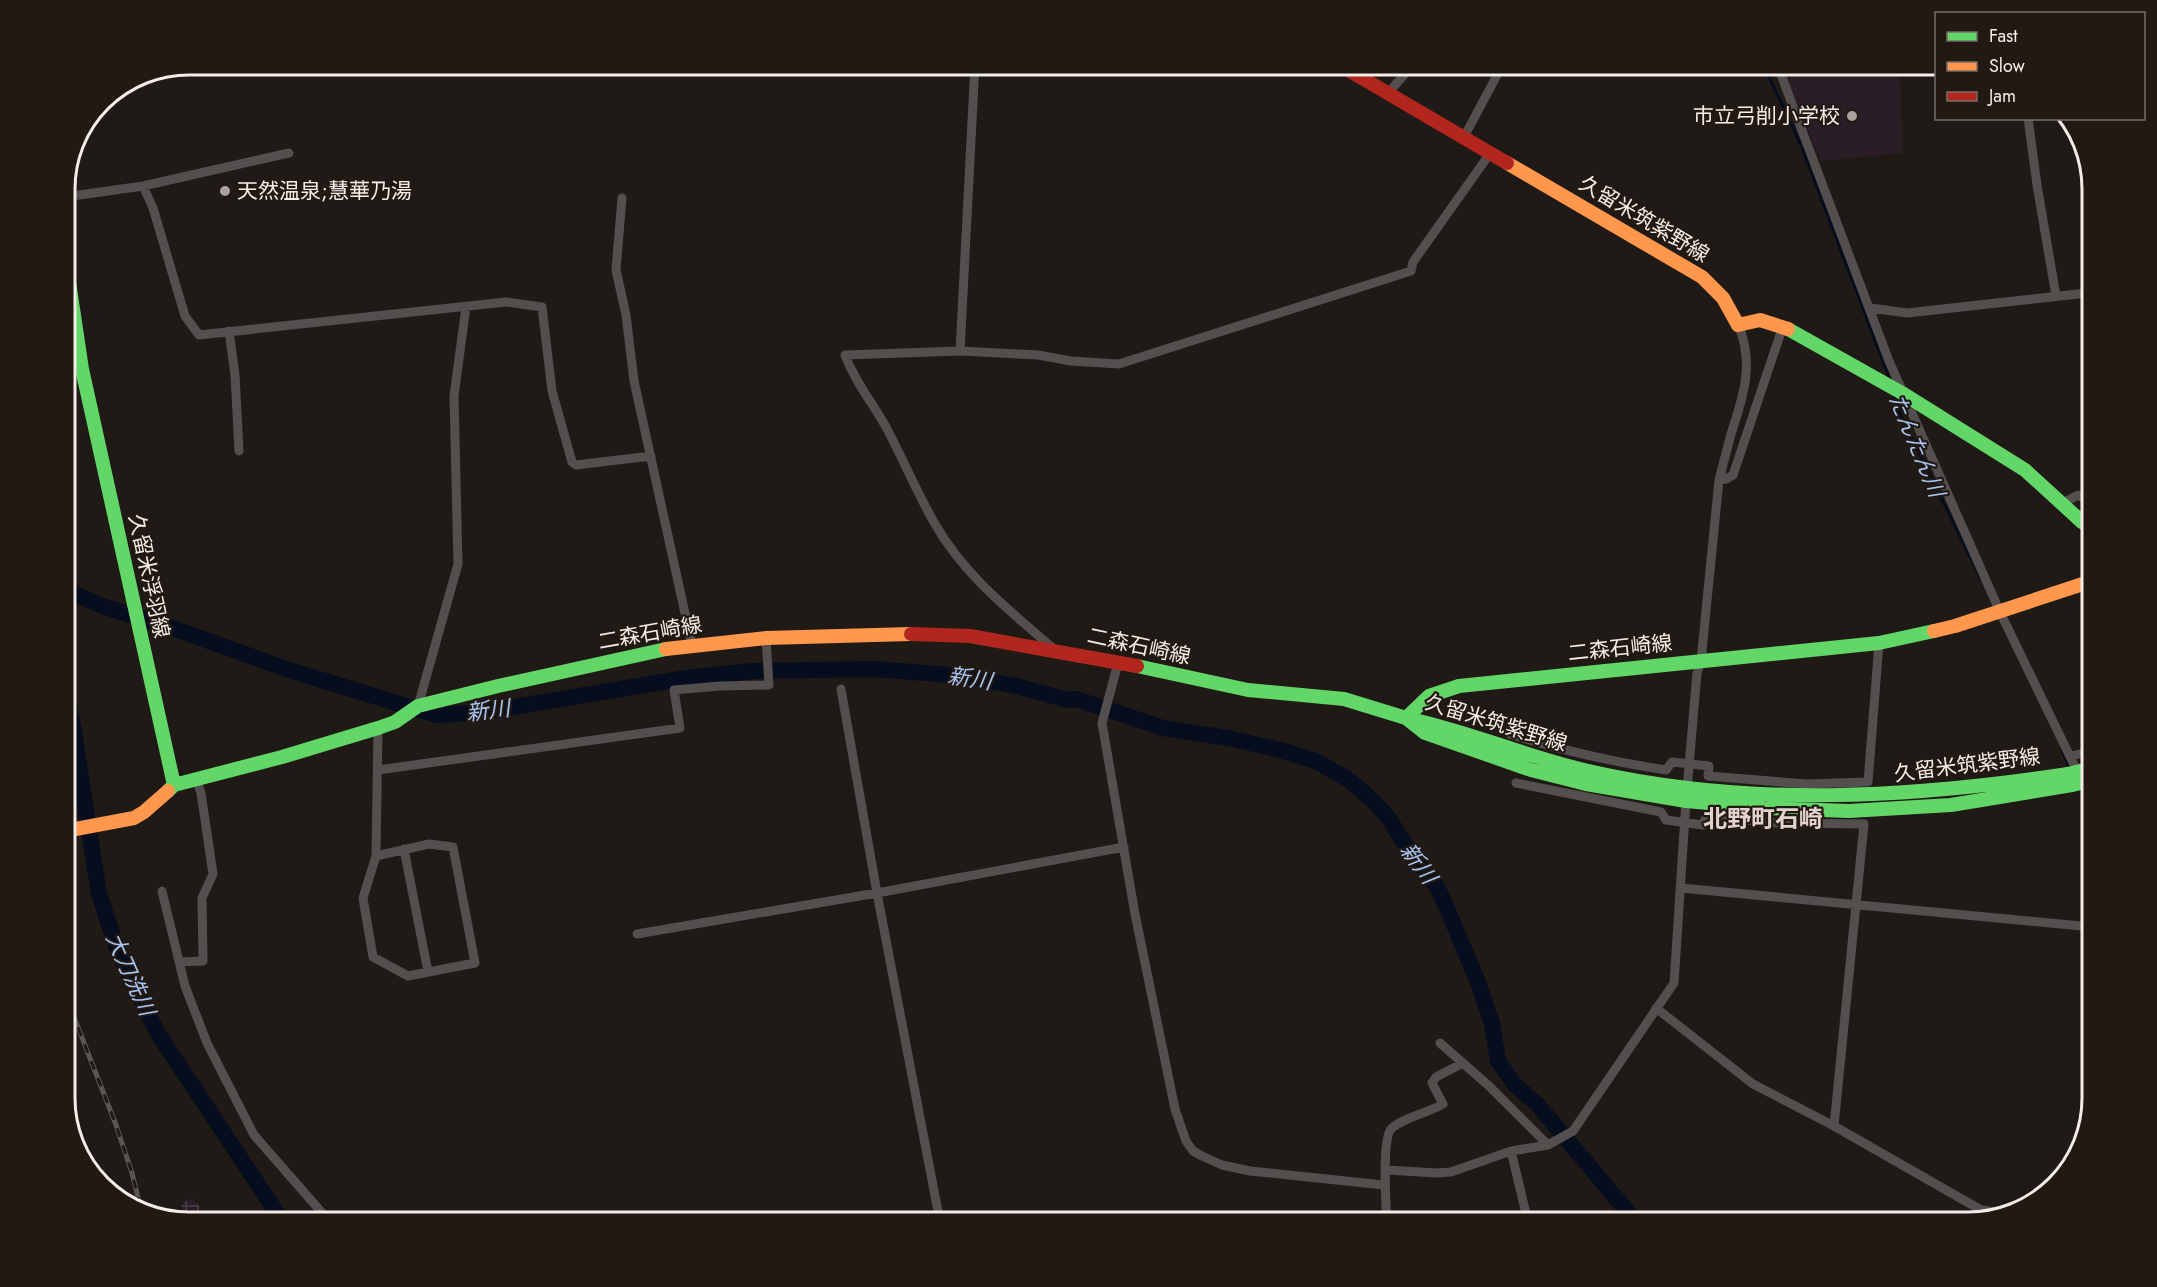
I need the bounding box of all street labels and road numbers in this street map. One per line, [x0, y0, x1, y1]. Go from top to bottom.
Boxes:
street label: 久留米筑紫野線 [1573, 168, 1715, 270]
street label: 久留米浮羽線 [121, 511, 177, 641]
street label: 二森石崎線 [596, 609, 704, 657]
street label: 二森石崎線 [1085, 620, 1193, 672]
street label: 二森石崎線 [1566, 628, 1674, 668]
street label: 久留米筑紫野線 [1421, 687, 1571, 759]
street label: 久留米筑紫野線 [1892, 741, 2042, 789]

